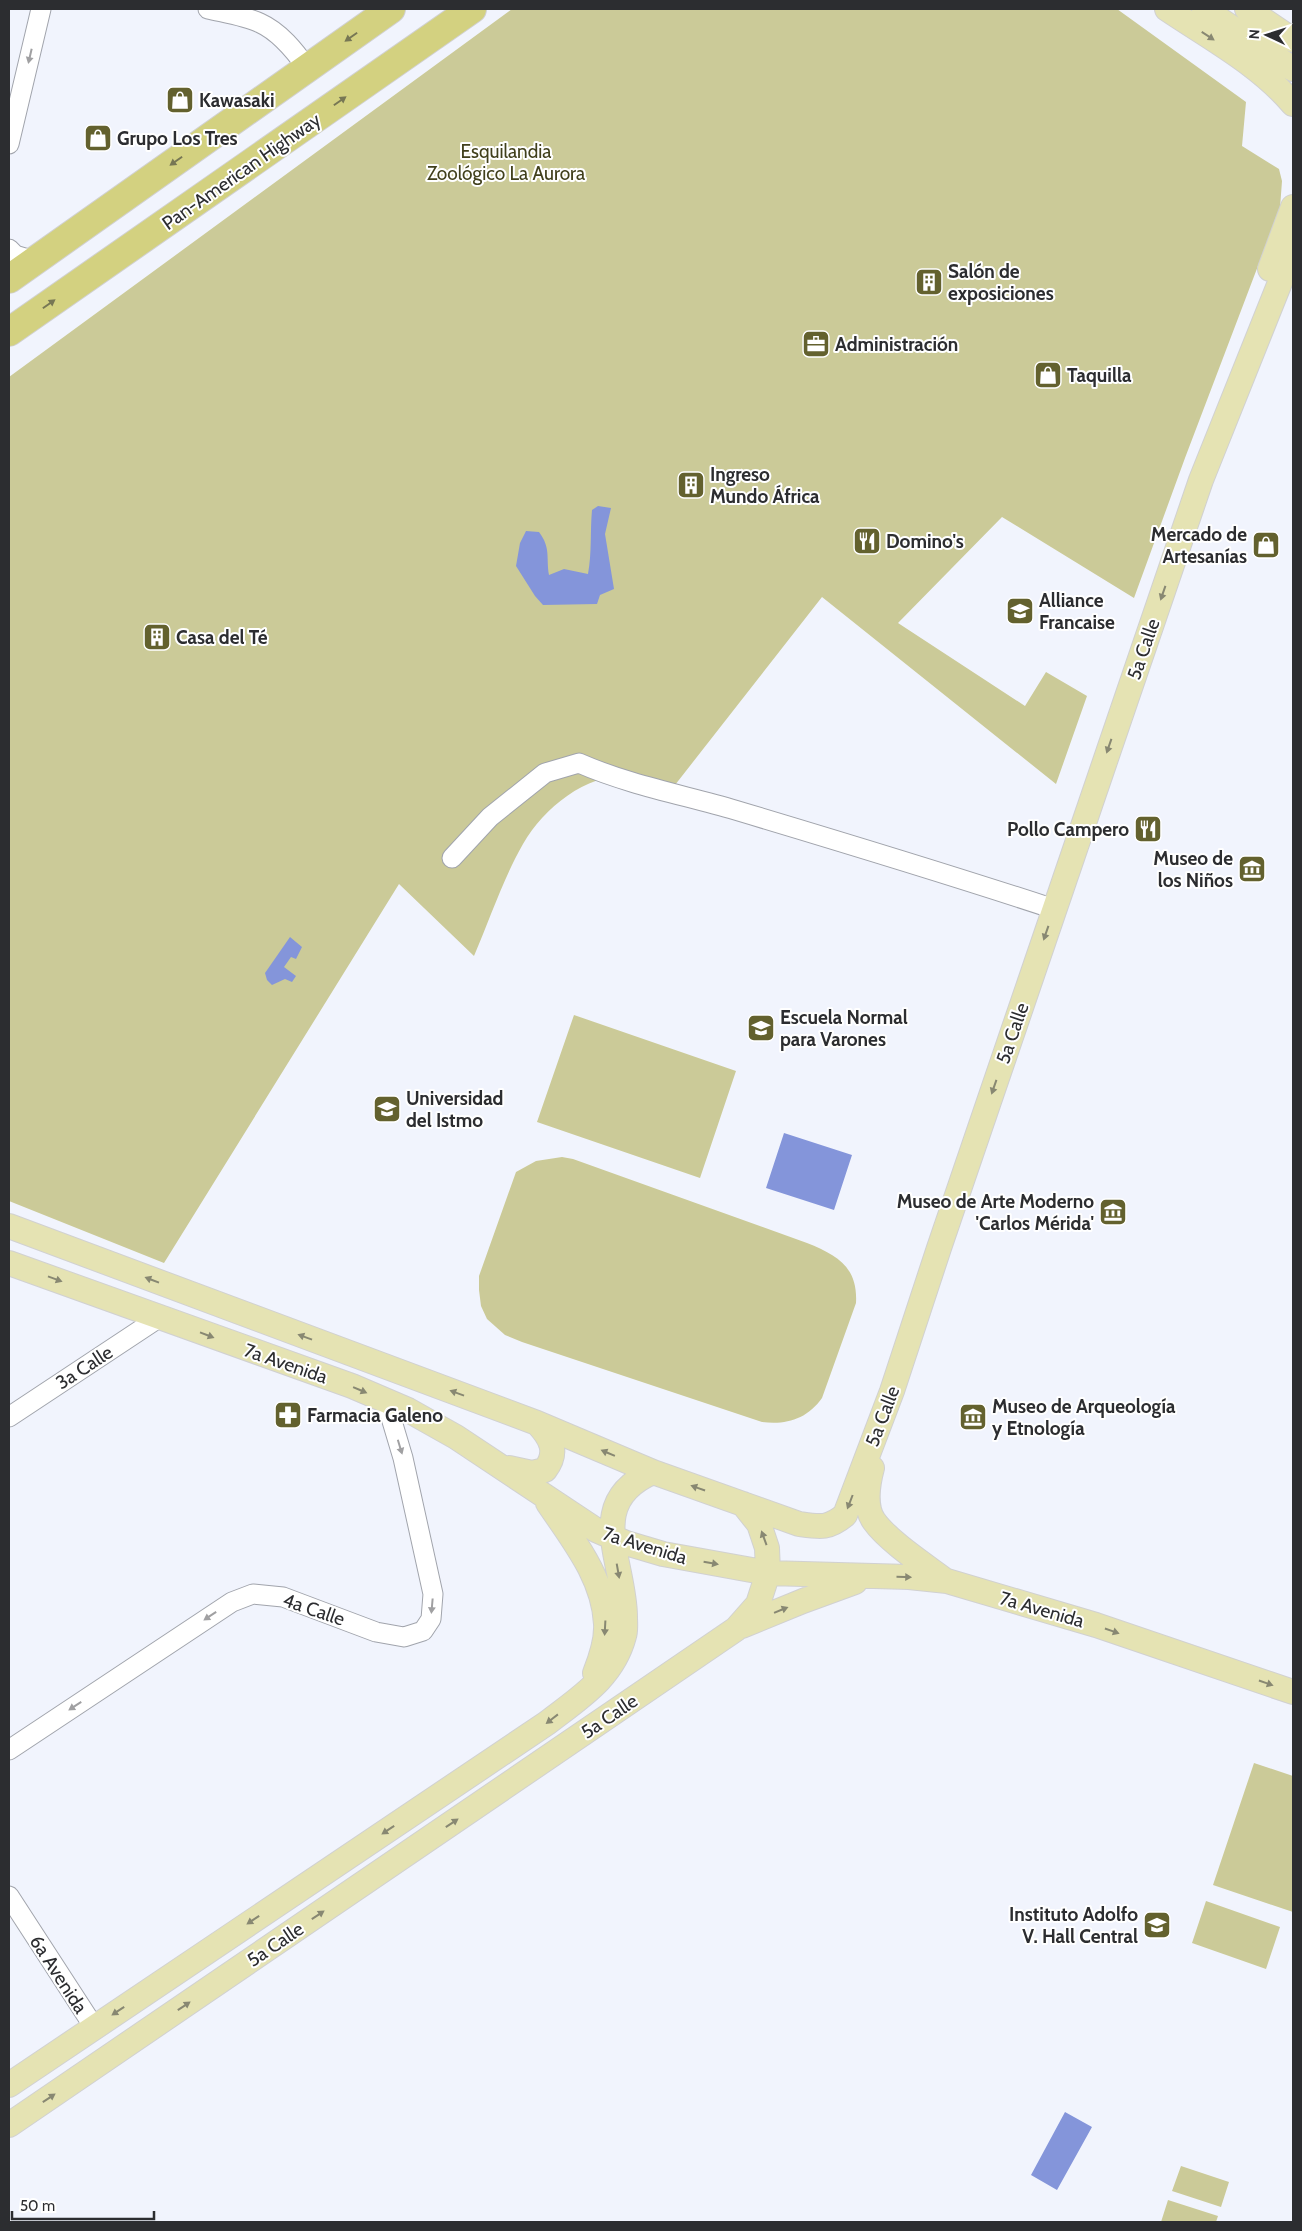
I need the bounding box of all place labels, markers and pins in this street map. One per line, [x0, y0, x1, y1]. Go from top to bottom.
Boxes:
shop icon: Kawasaki [165, 85, 195, 115]
place label: Kawasaki [199, 89, 274, 112]
shop icon: Grupo Los Tres [83, 123, 113, 153]
place label: Grupo Los Tres [117, 127, 238, 150]
place label: Salón de exposiciones [948, 260, 1054, 305]
building icon: Salón de exposiciones [914, 267, 944, 297]
office icon: Administración [801, 329, 831, 359]
place label: Administración [835, 333, 958, 356]
shop icon: Taquilla [1033, 360, 1063, 390]
place label: Taquilla [1067, 364, 1132, 387]
place label: Ingreso Mundo África [710, 463, 820, 508]
building icon: Ingreso Mundo África [676, 470, 706, 500]
place label: Mercado de Artesanías [1151, 523, 1247, 568]
restaurant icon: Domino's [852, 526, 882, 556]
place label: Domino's [886, 530, 964, 553]
shop icon: Mercado de Artesanías [1251, 530, 1281, 560]
place label: Alliance Francaise [1039, 589, 1115, 634]
school or university icon: Alliance Francaise [1005, 596, 1035, 626]
building icon: Casa del Té [142, 622, 172, 652]
place label: Casa del Té [176, 626, 268, 649]
restaurant icon: Pollo Campero [1133, 814, 1163, 844]
place label: Pollo Campero [1007, 818, 1129, 841]
place label: Museo de los Niños [1153, 847, 1233, 892]
museum icon: Museo de los Niños [1237, 854, 1267, 884]
place label: Escuela Normal para Varones [780, 1006, 908, 1051]
school or university icon: Escuela Normal para Varones [746, 1013, 776, 1043]
place label: Universidad del Istmo [406, 1087, 503, 1132]
school or university icon: Universidad del Istmo [372, 1094, 402, 1124]
place label: Museo de Arte Moderno 'Carlos Mérida' [897, 1190, 1094, 1235]
museum icon: Museo de Arte Moderno 'Carlos Mérida' [1098, 1197, 1128, 1227]
place label: Museo de Arqueología y Etnología [992, 1395, 1176, 1440]
pharmacy icon: Farmacia Galeno [273, 1400, 303, 1430]
museum icon: Museo de Arqueología y Etnología [958, 1402, 988, 1432]
place label: Farmacia Galeno [307, 1404, 443, 1427]
place label: Instituto Adolfo V. Hall Central [1009, 1903, 1138, 1948]
school or university icon: Instituto Adolfo V. Hall Central [1142, 1910, 1172, 1940]

